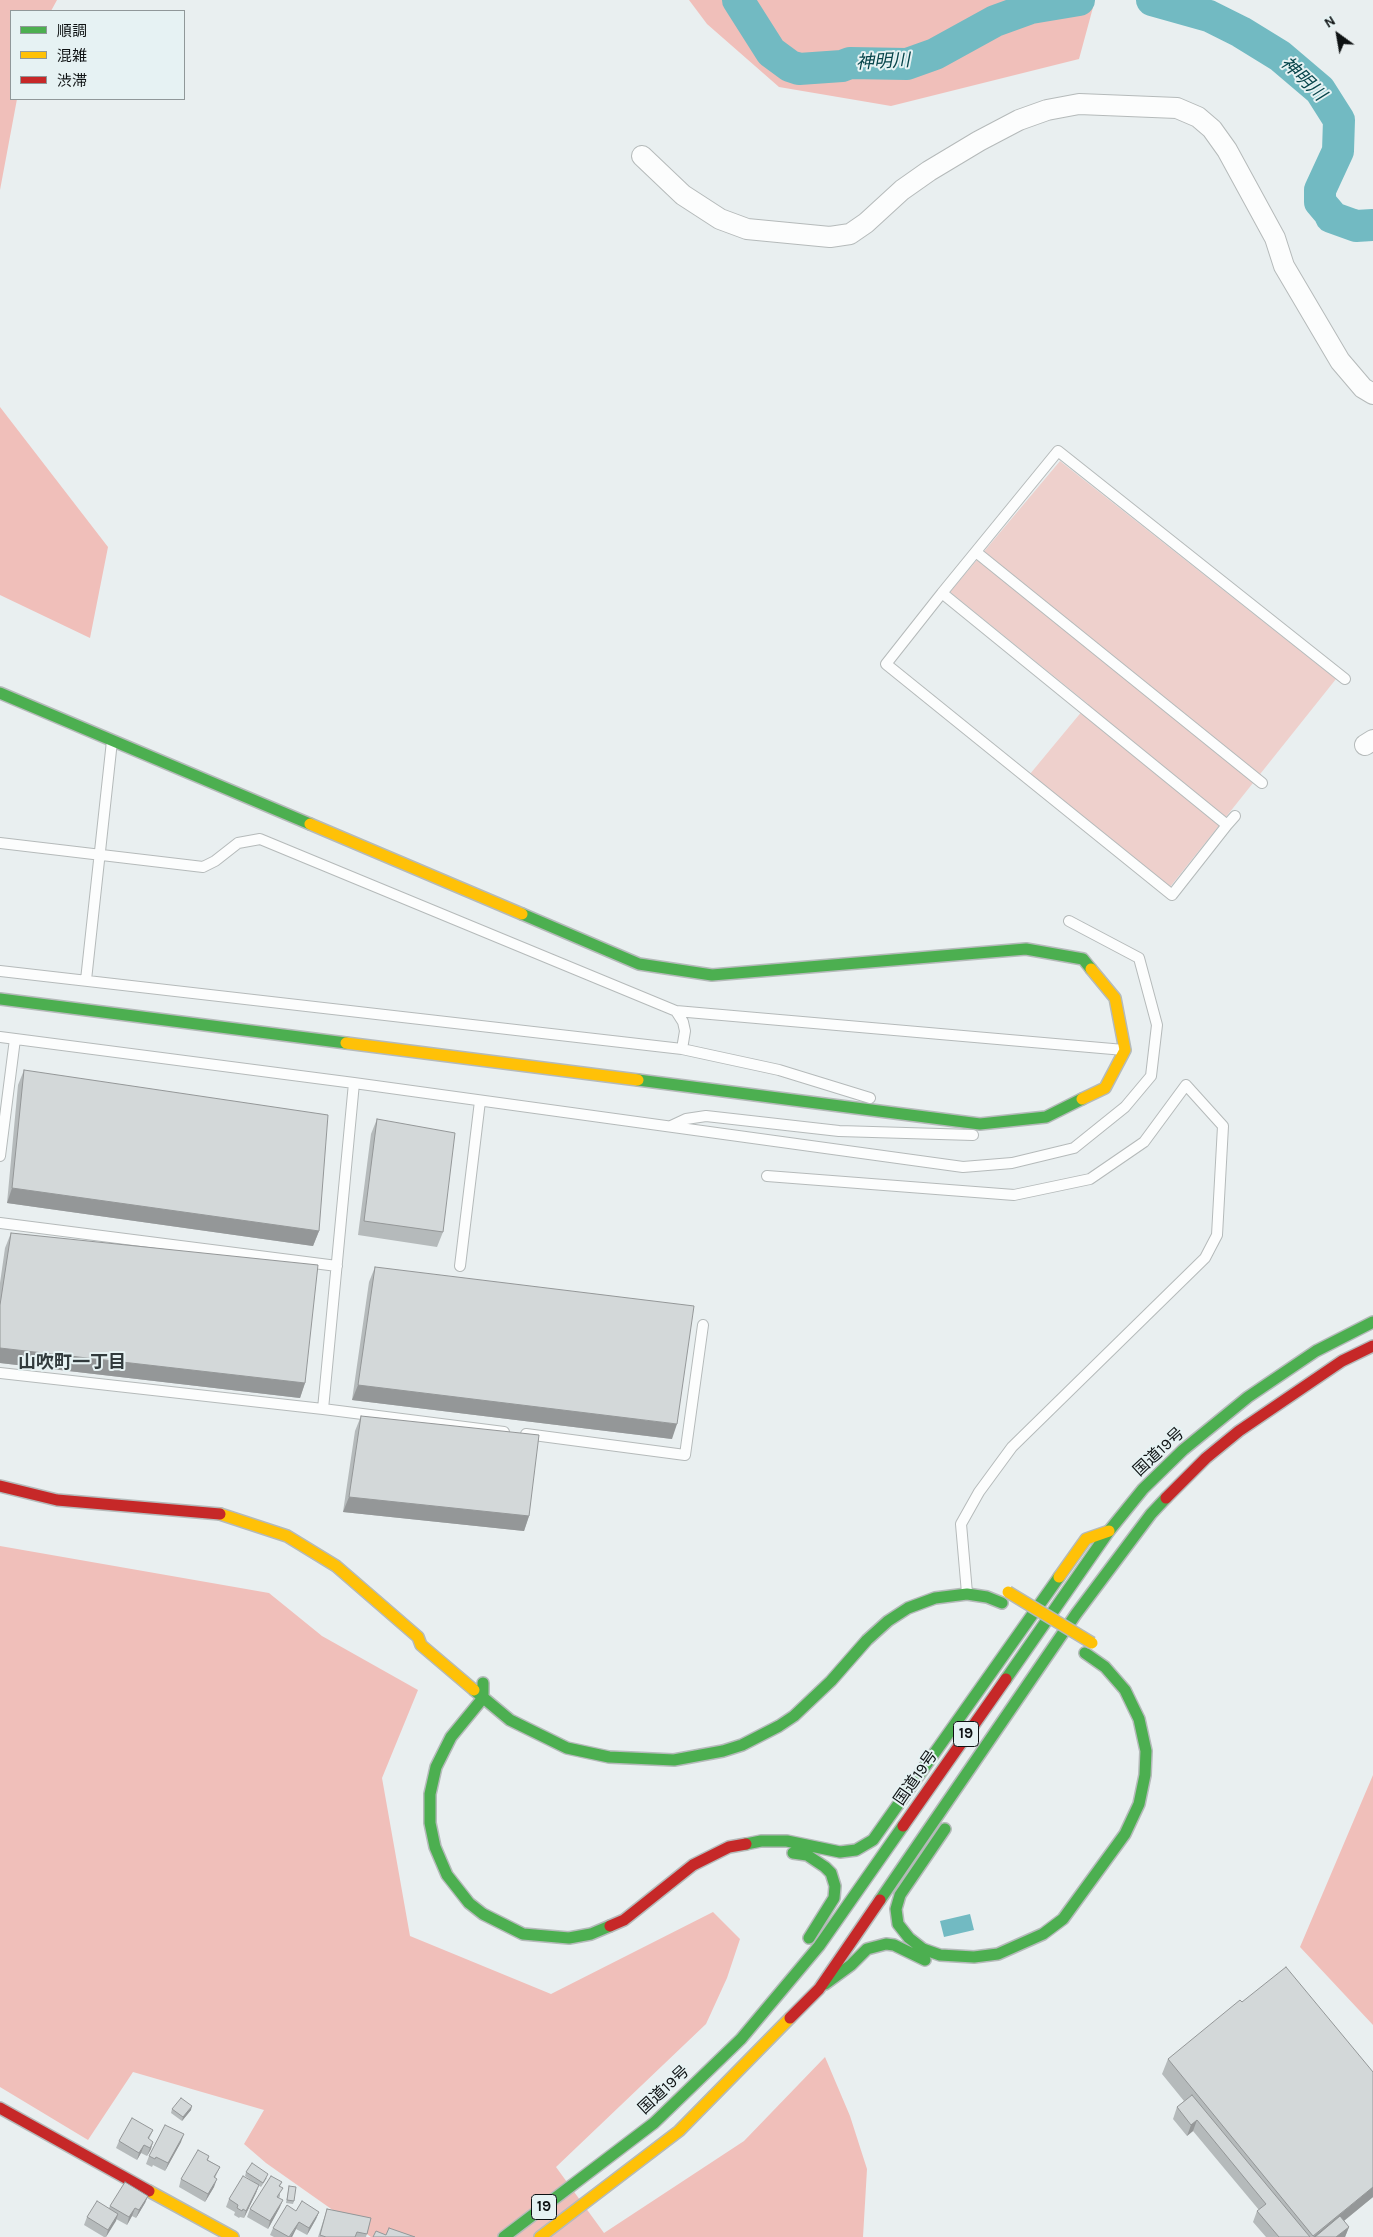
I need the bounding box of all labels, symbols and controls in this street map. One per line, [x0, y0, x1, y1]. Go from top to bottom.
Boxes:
legend [10, 10, 185, 100]
north arrow [1313, 10, 1363, 60]
text: N [1321, 12, 1339, 32]
text: 順調 [57, 22, 87, 40]
text: 混雑 [57, 47, 87, 65]
water label: 神明川 [855, 50, 911, 74]
water label: 神明川 [1276, 52, 1330, 106]
text: 渋滞 [57, 72, 87, 90]
district label: 山吹町一丁目 [18, 1352, 126, 1374]
street label: 国道19号 [1130, 1424, 1188, 1480]
road number: 19 [954, 1722, 978, 1746]
street label: 国道19号 [890, 1747, 942, 1809]
street label: 国道19号 [635, 2062, 693, 2118]
road number: 19 [532, 2194, 556, 2220]

